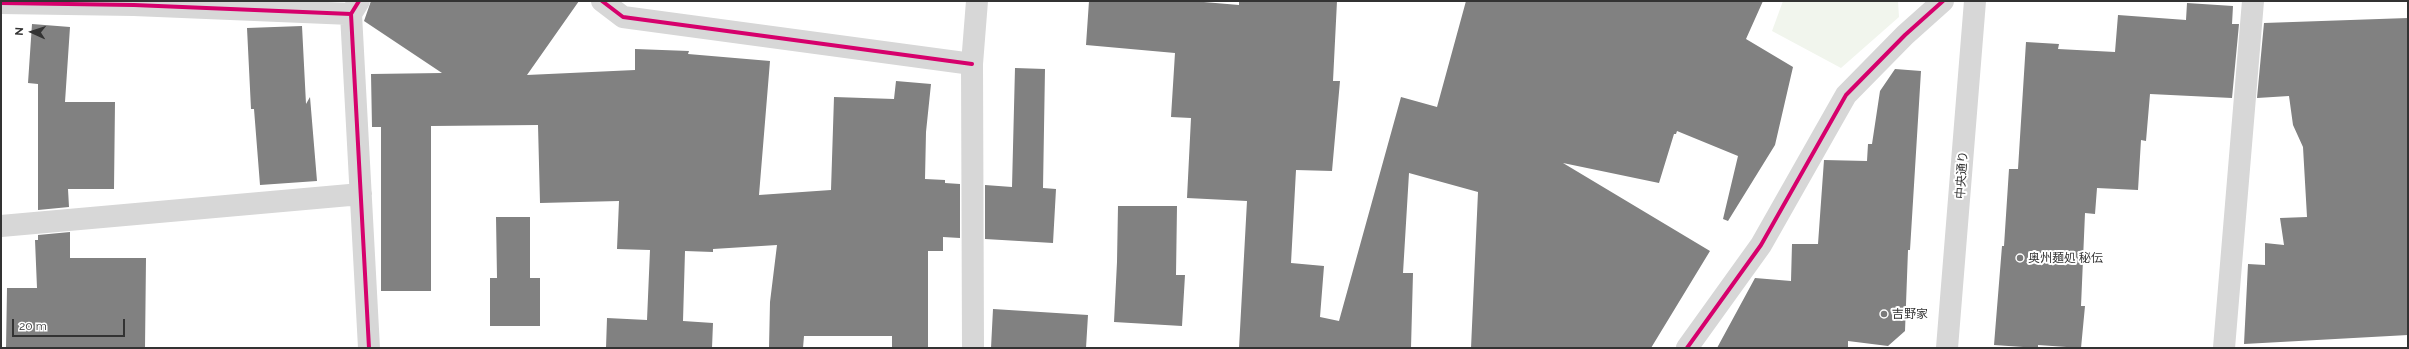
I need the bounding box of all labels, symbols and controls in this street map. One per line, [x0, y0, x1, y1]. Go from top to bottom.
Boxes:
north arrow [12, 12, 52, 52]
text: N [13, 27, 26, 36]
street label: 中央通り [1953, 151, 1971, 199]
place label: 奥州麺処 秘伝 [2028, 251, 2103, 265]
marker: 奥州麺処 秘伝 [2015, 253, 2025, 263]
place label: 吉野家 [1892, 307, 1928, 321]
marker: 吉野家 [1879, 309, 1889, 319]
scale bar [14, 311, 127, 337]
text: 20 m [19, 319, 47, 333]

